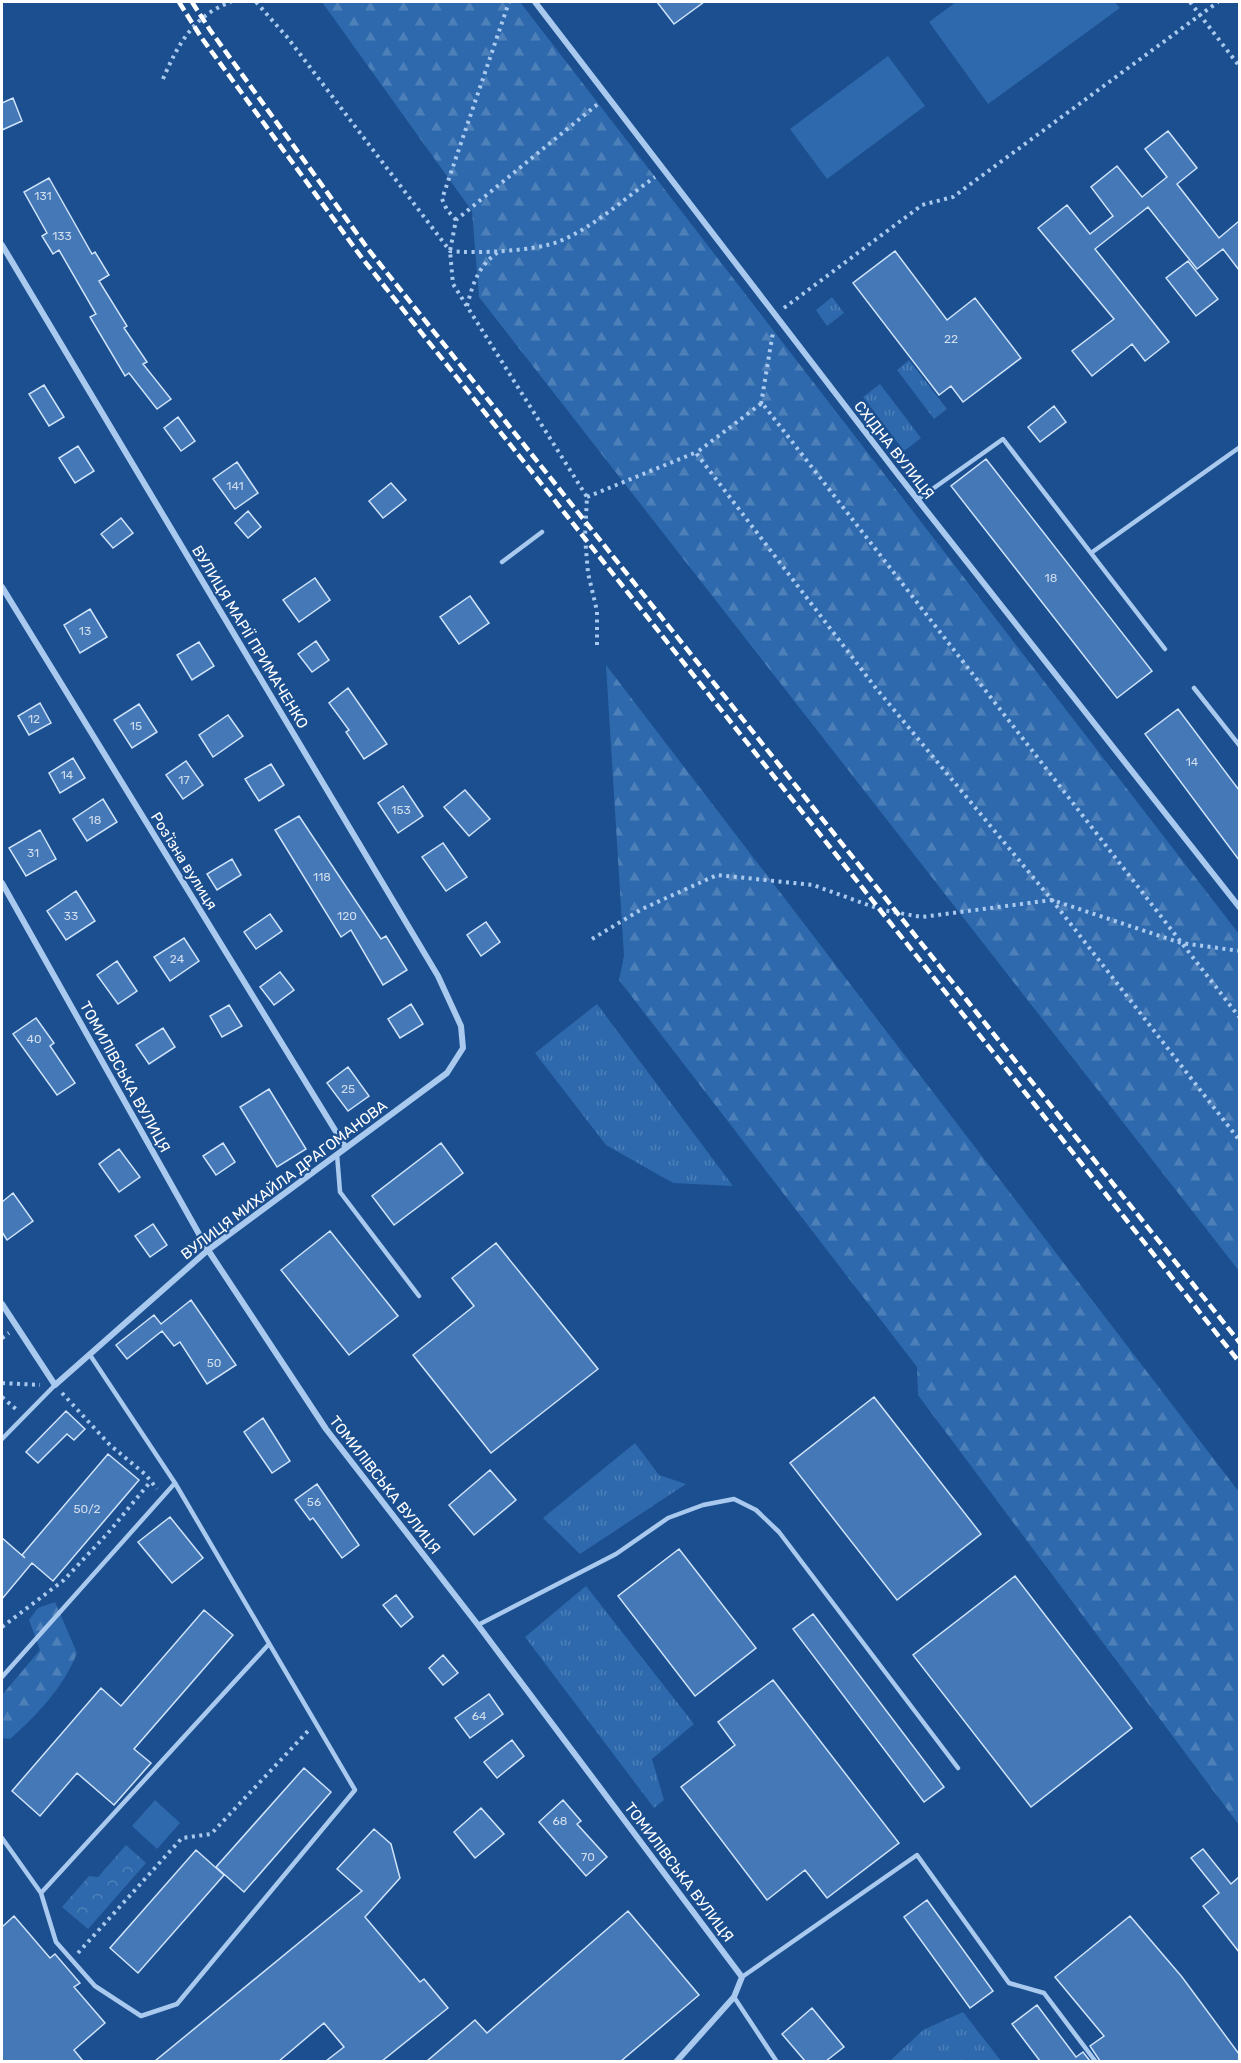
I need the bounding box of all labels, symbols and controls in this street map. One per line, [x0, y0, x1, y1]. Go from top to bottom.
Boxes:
house number: 131 [34, 189, 52, 203]
house number: 133 [52, 229, 72, 243]
house number: 22 [944, 332, 958, 346]
street label: СХІДНА ВУЛИЦЯ [850, 397, 938, 503]
house number: 141 [226, 479, 244, 493]
street label: ВУЛИЦЯ МАРІЇ ПРИМАЧЕНКО [188, 542, 312, 732]
house number: 18 [1045, 571, 1057, 585]
house number: 13 [79, 624, 91, 638]
house number: 12 [28, 712, 40, 726]
house number: 15 [130, 719, 142, 733]
house number: 14 [1186, 755, 1199, 769]
house number: 14 [61, 768, 74, 782]
house number: 17 [178, 773, 190, 787]
house number: 153 [391, 803, 411, 817]
street label: Розʼїзна вулиця [147, 809, 221, 913]
house number: 18 [89, 813, 101, 827]
house number: 31 [27, 846, 39, 860]
house number: 118 [313, 870, 331, 884]
house number: 33 [64, 909, 78, 923]
house number: 120 [337, 909, 357, 923]
house number: 24 [170, 952, 185, 966]
street label: ТОМИЛІВСЬКА ВУЛИЦЯ [76, 998, 174, 1156]
house number: 40 [26, 1032, 42, 1046]
house number: 25 [341, 1082, 355, 1096]
street label: ВУЛИЦЯ МИХАЙЛА ДРАГОМАНОВА [177, 1096, 391, 1264]
house number: 50 [207, 1356, 221, 1370]
street label: ТОМИЛІВСЬКА ВУЛИЦЯ [326, 1413, 444, 1557]
house number: 56 [307, 1495, 321, 1509]
house number: 50/2 [73, 1502, 101, 1516]
house number: 64 [472, 1709, 487, 1723]
street label: ТОМИЛІВСЬКА ВУЛИЦЯ [621, 1799, 737, 1945]
house number: 68 [553, 1814, 567, 1828]
house number: 70 [581, 1850, 595, 1864]

